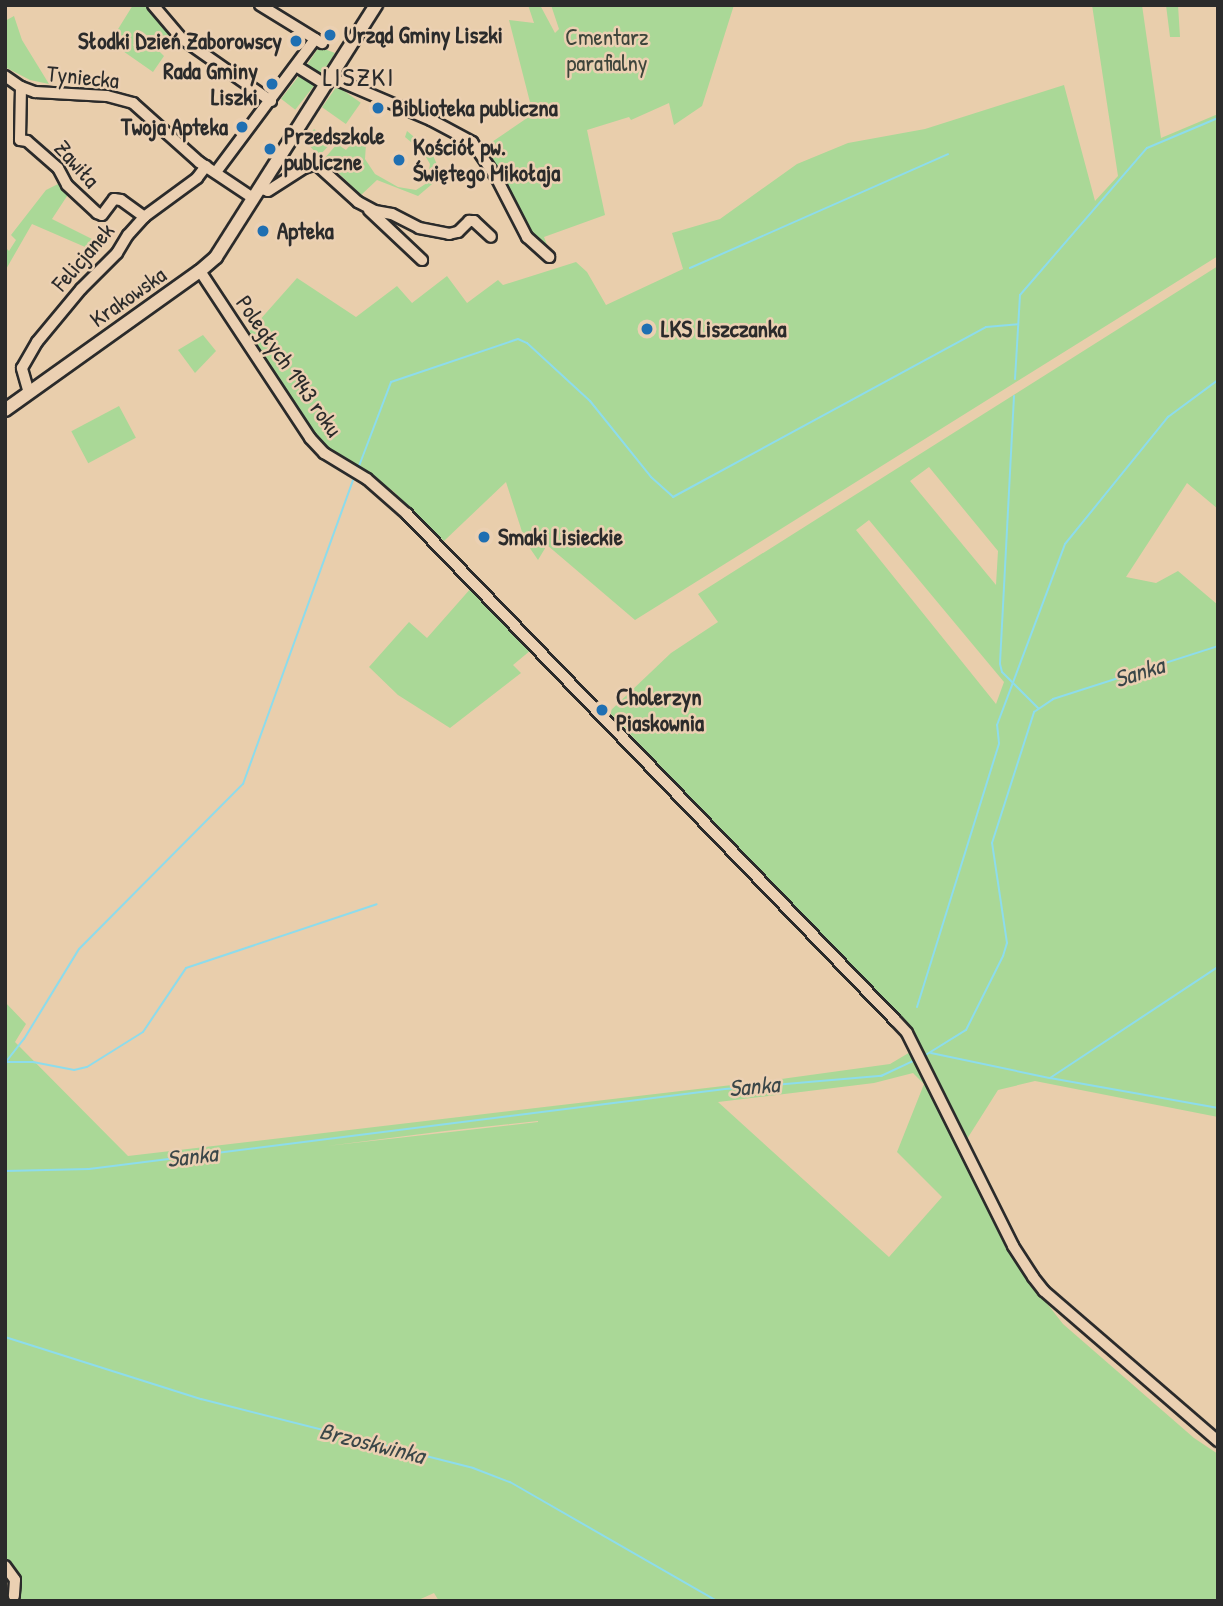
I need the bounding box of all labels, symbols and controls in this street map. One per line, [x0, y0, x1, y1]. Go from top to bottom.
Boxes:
place label: Urząd Gminy Liszki [344, 21, 503, 49]
park label: Cmentarz parafialny [565, 23, 649, 77]
place label: Słodki Dzień Zaborowscy [78, 27, 282, 55]
marker: Urząd Gminy Liszki [322, 27, 338, 43]
marker: Słodki Dzień Zaborowscy [288, 33, 304, 49]
place label: Rada Gminy Liszki [163, 57, 258, 111]
street label: Tyniecka [45, 59, 121, 95]
district label: LISZKI [323, 61, 395, 93]
marker: Rada Gminy Liszki [264, 76, 280, 92]
place label: Biblioteka publiczna [392, 94, 558, 122]
marker: Biblioteka publiczna [370, 100, 386, 116]
place label: Twoja Apteka [121, 113, 228, 141]
marker: Twoja Apteka [234, 119, 250, 135]
place label: Przedszkole publiczne [284, 122, 385, 176]
place label: Kościół pw. Świętego Mikołaja [413, 133, 560, 187]
street label: Zawiła [49, 135, 105, 193]
marker: Przedszkole publiczne [262, 141, 278, 157]
marker: Kościół pw. Świętego Mikołaja [391, 152, 407, 168]
street label: Felicjanek [46, 217, 120, 297]
place label: Apteka [277, 217, 334, 245]
marker: Apteka [255, 223, 271, 239]
street label: Krakowska [85, 261, 171, 333]
street label: Poległych 1943 roku [230, 290, 348, 442]
place label: LKS Liszczanka [661, 315, 787, 343]
marker: LKS Liszczanka [639, 321, 655, 337]
place label: Smaki Lisieckie [498, 523, 623, 551]
marker: Smaki Lisieckie [476, 529, 492, 545]
water label: Sanka [1110, 650, 1168, 694]
place label: Cholerzyn Piaskownia [616, 683, 704, 737]
marker: Cholerzyn Piaskownia [594, 702, 610, 718]
water label: Sanka [728, 1069, 780, 1103]
water label: Sanka [165, 1139, 219, 1173]
water label: Brzoskwinka [316, 1416, 428, 1470]

